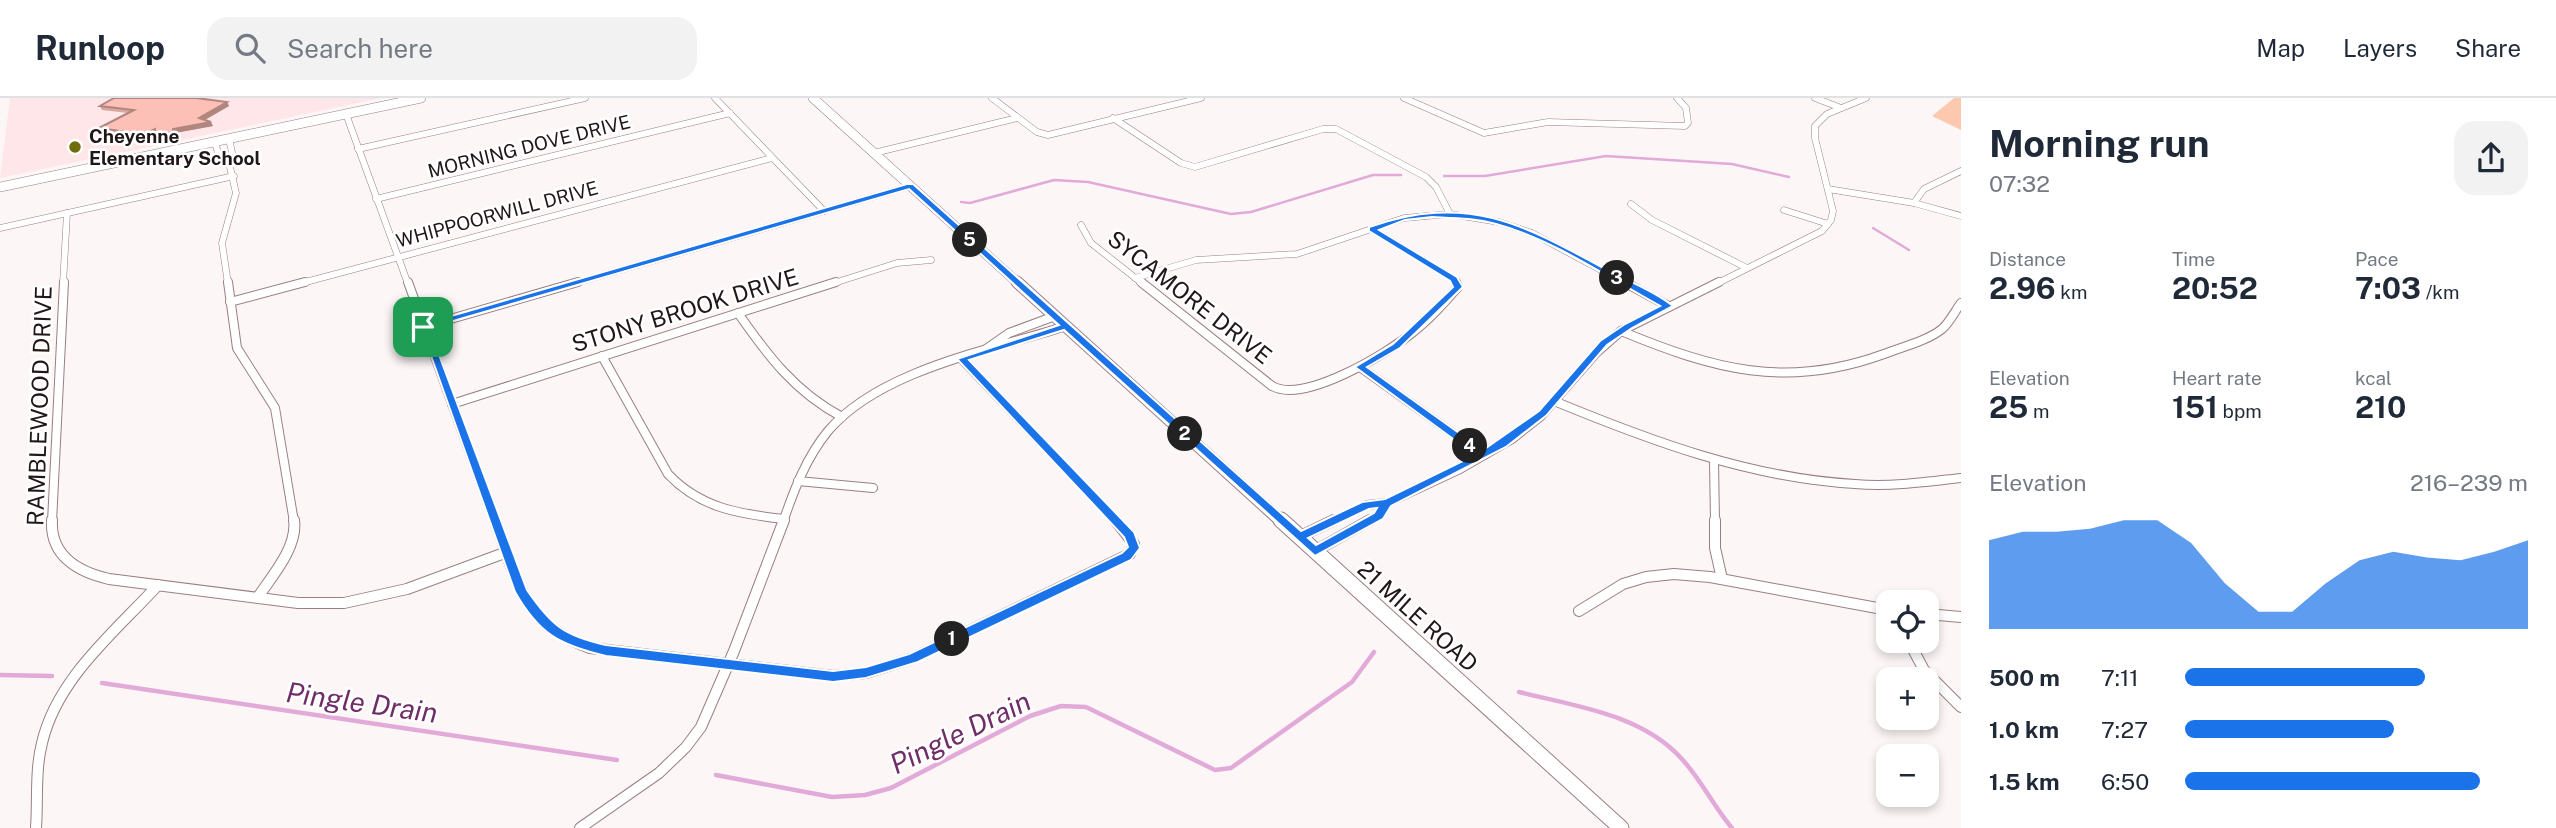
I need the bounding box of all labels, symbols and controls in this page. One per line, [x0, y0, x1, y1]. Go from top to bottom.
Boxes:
search box [207, 17, 697, 80]
text: Runloop [35, 29, 165, 67]
icon: search [231, 29, 269, 67]
text: Search here [287, 33, 433, 64]
text: Map [2256, 34, 2305, 62]
text: Layers [2343, 34, 2417, 62]
text: Share [2455, 34, 2521, 62]
street label: MORNING DOVE DRIVE [425, 110, 633, 182]
text: Morning run [1989, 121, 2210, 166]
button: share [2454, 121, 2528, 195]
place label: Cheyenne Elementary School [89, 125, 261, 169]
marker: Cheyenne Elementary School [67, 139, 83, 155]
text: 07:32 [1989, 170, 2050, 197]
street label: WHIPPOORWILL DRIVE [393, 176, 601, 252]
pin: 5 [953, 222, 988, 258]
street label: SYCAMORE DRIVE [1103, 225, 1277, 369]
text: 5 [963, 228, 976, 250]
text: Distance [1989, 248, 2066, 270]
text: Time [2172, 248, 2215, 270]
text: Pace [2355, 248, 2398, 270]
pin: 3 [1600, 260, 1634, 296]
street label: STONY BROOK DRIVE [568, 263, 802, 357]
text: 3 [1610, 266, 1623, 288]
text: 2.96 [1989, 270, 2056, 306]
text: 20:52 [2172, 270, 2258, 306]
text: 7:03 [2355, 270, 2421, 306]
text: km [2056, 281, 2087, 303]
text: /km [2421, 281, 2459, 303]
street label: RAMBLEWOOD DRIVE [21, 286, 57, 526]
pin [393, 297, 453, 357]
icon: arrive [404, 308, 442, 346]
text: Elevation [1989, 367, 2070, 389]
text: Heart rate [2172, 367, 2262, 389]
text: kcal [2355, 367, 2392, 389]
text: 25 [1989, 389, 2028, 425]
text: 151 [2172, 389, 2218, 425]
text: 210 [2355, 389, 2406, 425]
text: m [2028, 400, 2049, 422]
text: bpm [2218, 400, 2262, 422]
pin: 2 [1168, 416, 1202, 452]
text: 2 [1178, 422, 1191, 444]
pin: 4 [1452, 428, 1488, 464]
text: 4 [1463, 434, 1476, 456]
text: Elevation [1989, 469, 2087, 496]
text: 216–239 m [2410, 469, 2528, 496]
street label: 21 MILE ROAD [1352, 555, 1484, 677]
map controls [1876, 590, 1939, 807]
button: locate [1876, 590, 1939, 653]
pin: 1 [934, 622, 970, 656]
text: 1 [947, 627, 956, 649]
text: 500 m [1989, 664, 2060, 691]
text: 7:11 [2101, 664, 2139, 691]
button: + [1876, 667, 1939, 730]
water label: Pingle Drain [284, 675, 440, 729]
water label: Pingle Drain [884, 684, 1036, 780]
text: 1.0 km [1989, 716, 2059, 743]
text: 7:27 [2101, 716, 2148, 743]
button: − [1876, 744, 1939, 807]
text: 1.5 km [1989, 768, 2060, 795]
text: 6:50 [2101, 768, 2149, 795]

